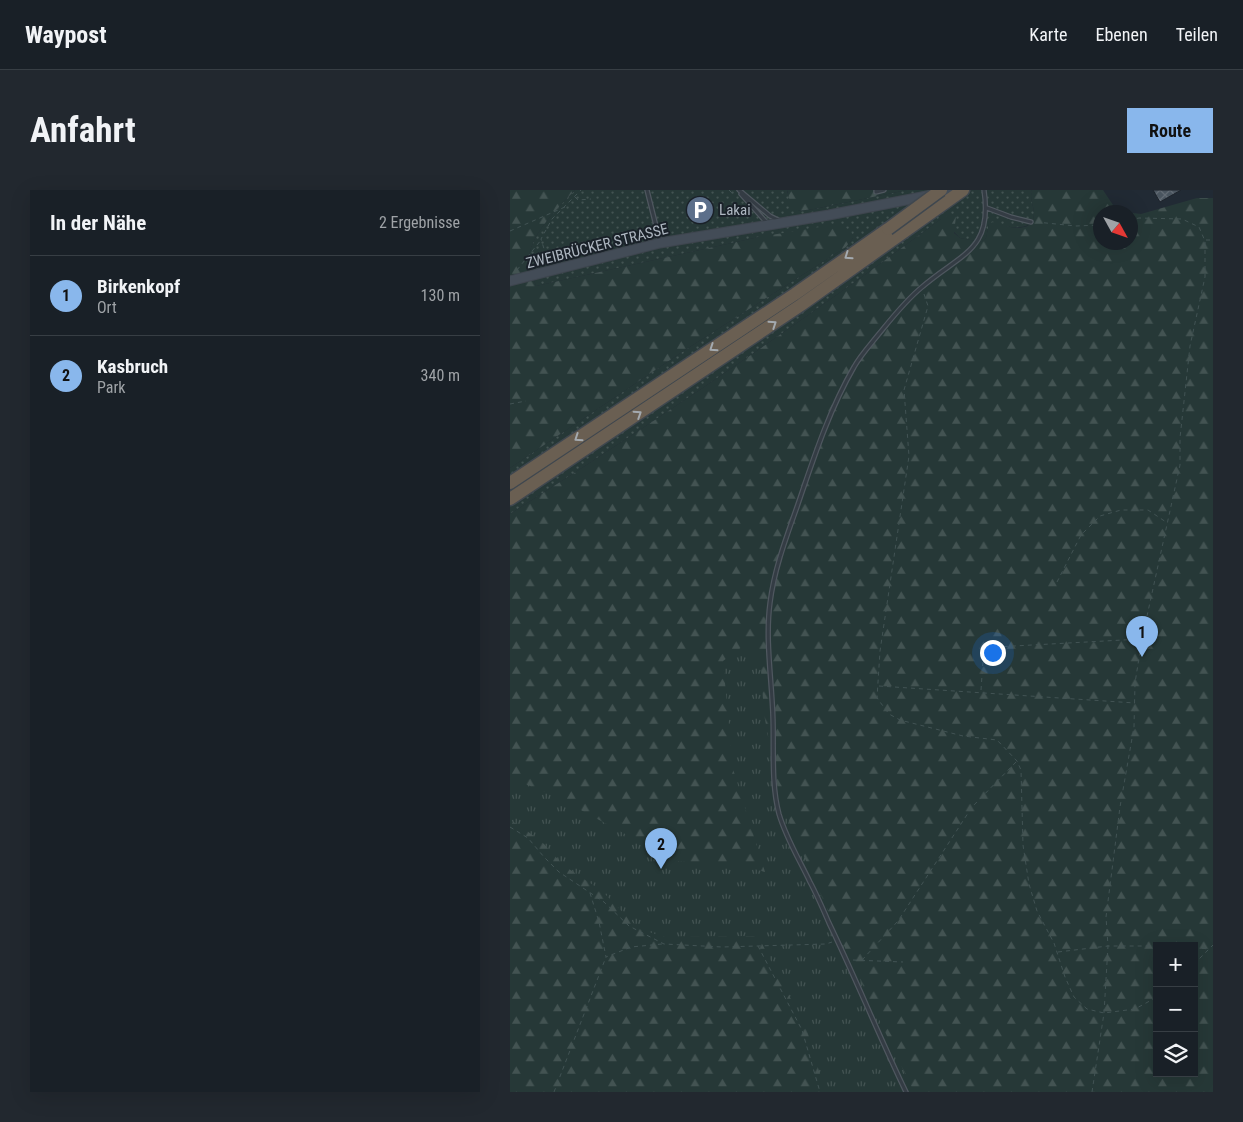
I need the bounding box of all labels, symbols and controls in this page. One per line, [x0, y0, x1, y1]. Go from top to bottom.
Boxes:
text: Waypost [25, 21, 107, 49]
text: Karte [1029, 24, 1068, 45]
text: Ebenen [1096, 24, 1148, 45]
text: Teilen [1176, 24, 1218, 45]
button: Route [1127, 108, 1213, 153]
text: Anfahrt [30, 110, 136, 151]
parking icon: Lakai [685, 195, 715, 225]
place label: Lakai [719, 201, 751, 219]
north arrow [1093, 205, 1138, 250]
text: In der Nähe [50, 211, 146, 235]
text: 2 Ergebnisse [379, 213, 460, 232]
street label: ZWEIBRÜCKER STRASSE [524, 220, 670, 272]
one-way arrow [845, 251, 854, 259]
text: Birkenkopf [97, 275, 180, 298]
text: 1 [62, 286, 70, 305]
text: 130 m [421, 286, 460, 305]
text: Ort [97, 298, 117, 317]
one-way arrow [767, 321, 777, 330]
one-way arrow [710, 342, 719, 351]
text: Kasbruch [97, 355, 168, 378]
text: 2 [62, 366, 70, 385]
text: 340 m [421, 366, 460, 385]
text: Park [97, 378, 126, 397]
one-way arrow [632, 411, 642, 420]
one-way arrow [574, 431, 583, 441]
pin: 1 [1126, 616, 1158, 657]
your location [980, 640, 1006, 666]
pin: 2 [645, 828, 677, 869]
map controls [1153, 942, 1198, 1077]
button: + [1153, 942, 1198, 987]
button: − [1153, 987, 1198, 1032]
button: layers [1153, 1032, 1198, 1077]

